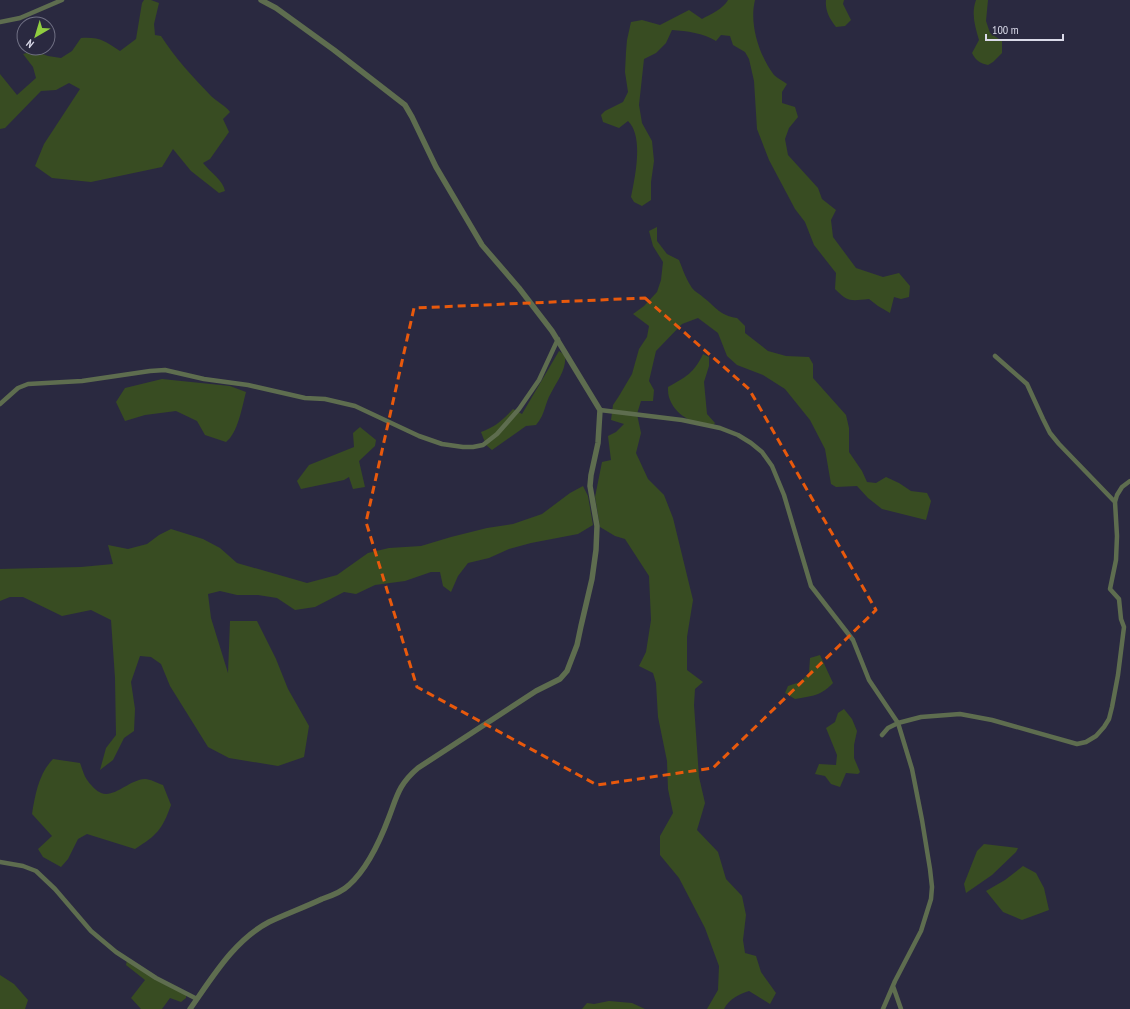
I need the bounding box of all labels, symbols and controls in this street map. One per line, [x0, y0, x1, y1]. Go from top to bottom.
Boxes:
north arrow [16, 16, 56, 56]
scale bar [986, 16, 1063, 42]
text: 100 m [992, 22, 1019, 37]
text: N [23, 37, 36, 51]

